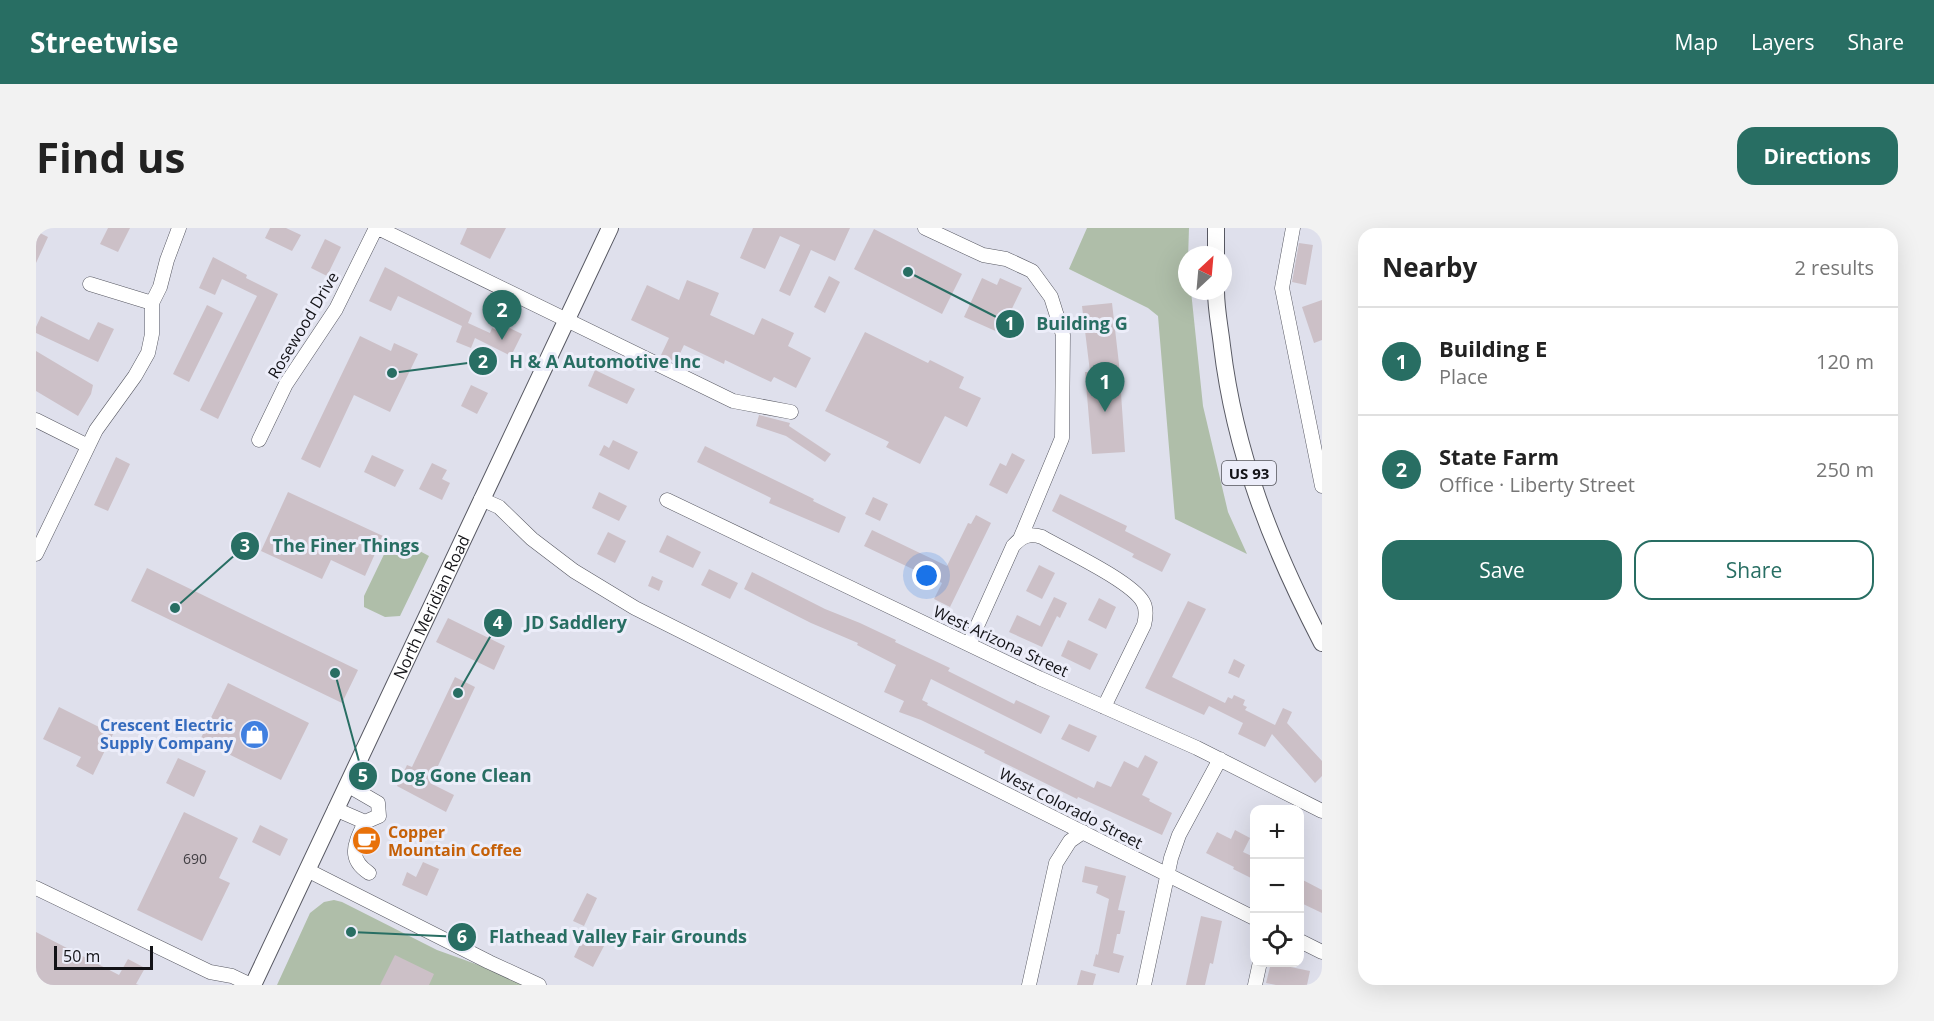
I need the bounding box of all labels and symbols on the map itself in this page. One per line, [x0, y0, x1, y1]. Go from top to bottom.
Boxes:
north arrow [1178, 246, 1232, 300]
street label: Rosewood Drive [262, 268, 344, 382]
pin: 2 [482, 291, 522, 340]
callout: Building G [995, 306, 1140, 342]
text: 1 [1005, 311, 1015, 335]
text: Building G [1036, 311, 1128, 335]
callout: H & A Automotive Inc [468, 343, 713, 379]
text: 2 [478, 349, 488, 373]
text: H & A Automotive Inc [509, 349, 701, 373]
pin: 1 [1086, 362, 1124, 412]
road number: US 93 [1222, 461, 1276, 485]
callout: The Finer Things [230, 528, 431, 564]
street label: North Meridian Road [388, 531, 475, 683]
text: 3 [240, 533, 250, 557]
text: The Finer Things [273, 533, 420, 557]
your location [912, 561, 941, 590]
street label: West Arizona Street [930, 600, 1072, 682]
callout: JD Saddlery [483, 605, 639, 641]
text: 4 [493, 610, 503, 634]
text: JD Saddlery [523, 610, 628, 634]
place label: Crescent Electric Supply Company [100, 714, 234, 754]
shop icon: Crescent Electric Supply Company [238, 718, 270, 750]
callout: Dog Gone Clean [348, 758, 543, 794]
street label: West Colorado Street [995, 762, 1147, 854]
text: 5 [358, 763, 368, 787]
text: Dog Gone Clean [391, 763, 531, 787]
place label: Copper Mountain Coffee [388, 821, 522, 861]
cafe icon: Copper Mountain Coffee [351, 825, 383, 857]
house number: 690 [183, 849, 207, 868]
callout: Flathead Valley Fair Grounds [447, 919, 759, 955]
text: 6 [457, 924, 467, 948]
text: Flathead Valley Fair Grounds [489, 924, 747, 948]
scale bar [54, 943, 153, 970]

